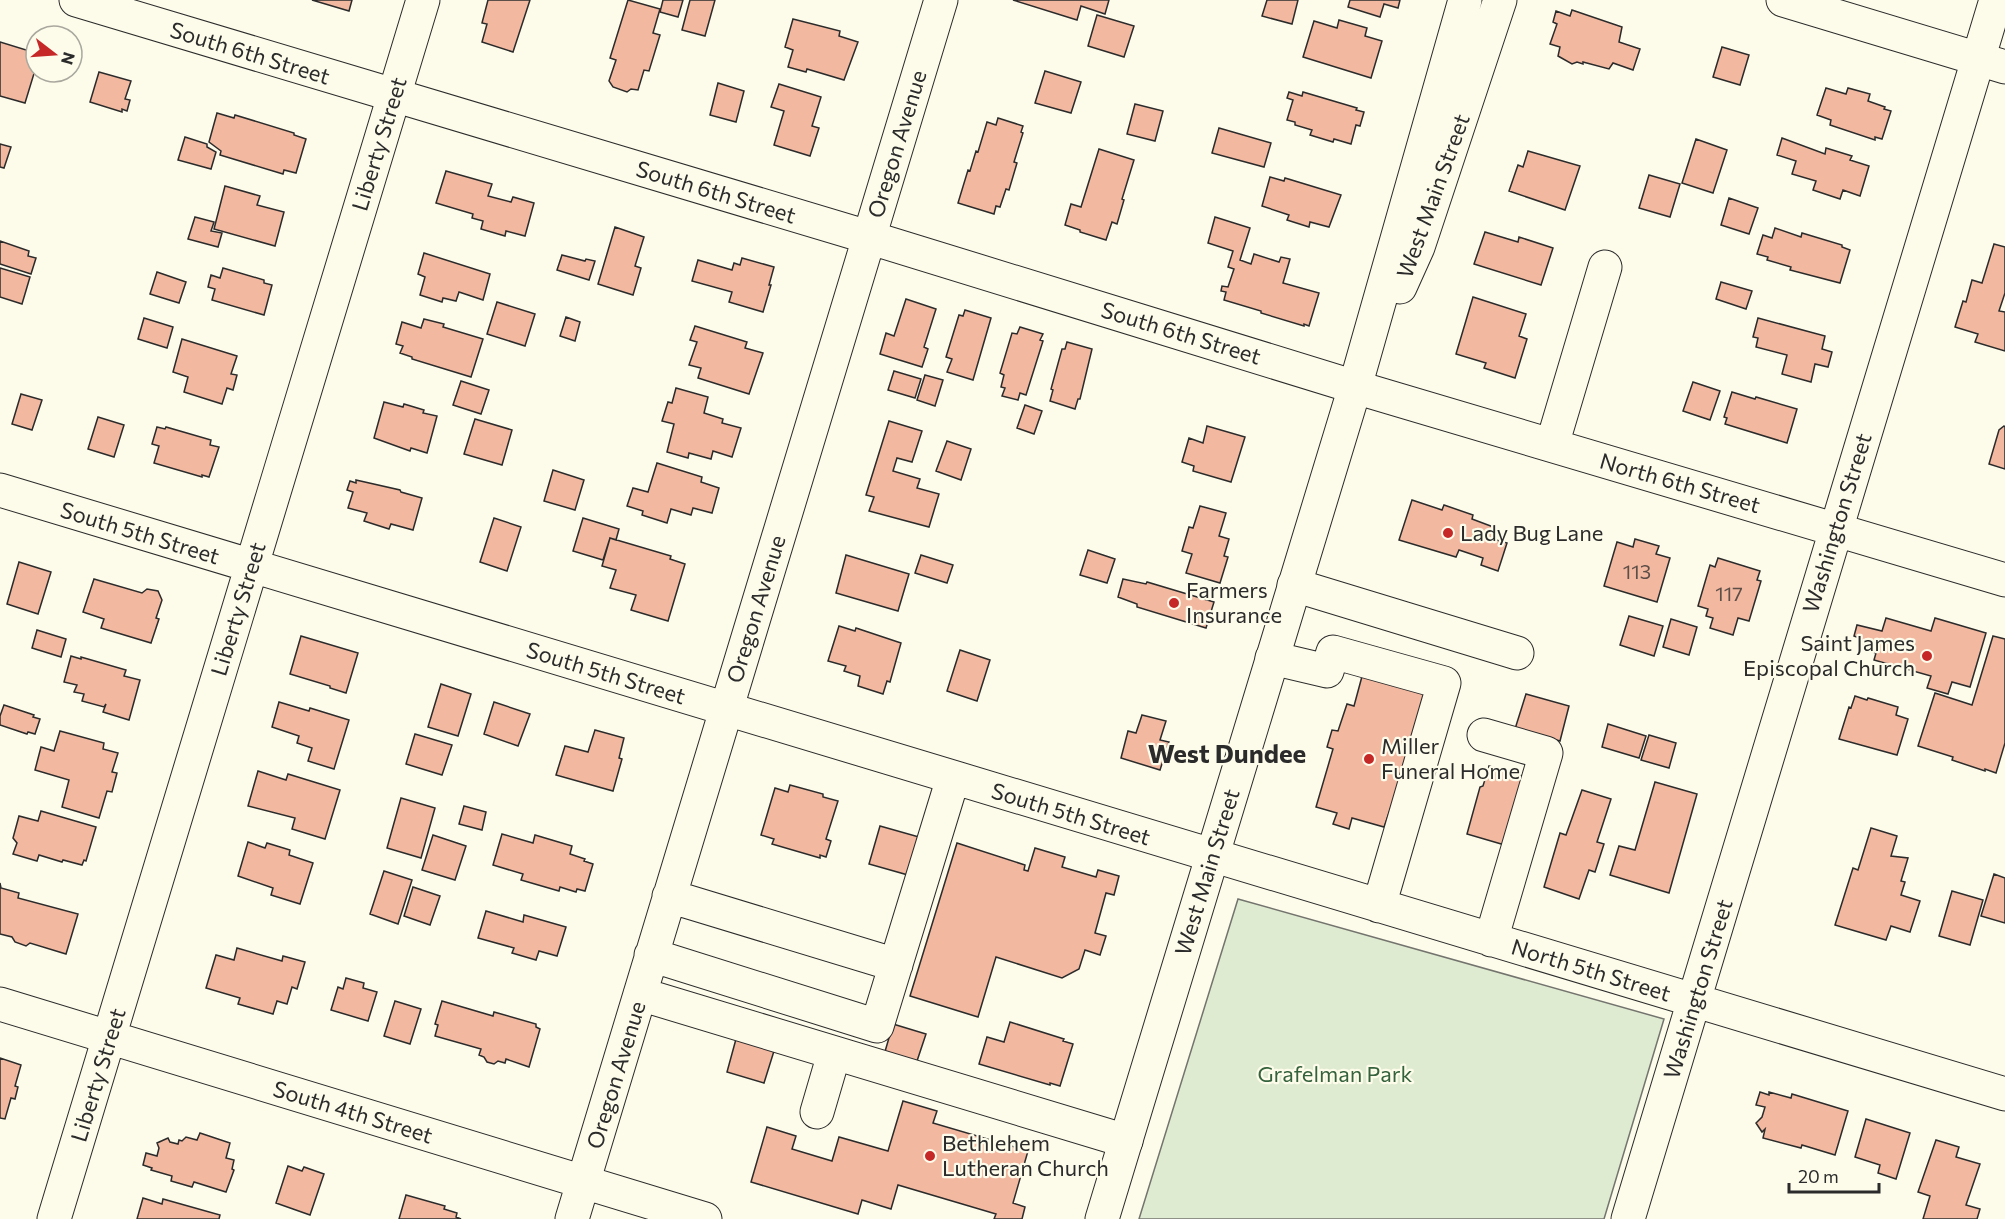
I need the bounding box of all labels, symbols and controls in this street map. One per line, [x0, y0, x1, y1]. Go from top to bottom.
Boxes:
street label: South 6th Street [167, 15, 333, 90]
north arrow [24, 24, 84, 84]
text: N [58, 50, 80, 67]
street label: Oregon Avenue [861, 67, 932, 221]
street label: Liberty Street [345, 74, 412, 214]
street label: West Main Street [1390, 110, 1475, 282]
street label: South 6th Street [633, 154, 799, 229]
street label: South 6th Street [1098, 295, 1264, 370]
street label: Washington Street [1796, 430, 1877, 616]
street label: North 6th Street [1597, 447, 1764, 518]
street label: South 5th Street [57, 496, 223, 570]
place label: Lady Bug Lane [1460, 519, 1603, 546]
marker: Lady Bug Lane [1441, 526, 1455, 540]
street label: Oregon Avenue [720, 532, 791, 686]
street label: Liberty Street [204, 539, 271, 679]
house number: 113 [1623, 559, 1651, 583]
place label: Farmers Insurance [1186, 576, 1282, 628]
house number: 117 [1715, 581, 1743, 605]
marker: Farmers Insurance [1167, 596, 1181, 610]
place label: Saint James Episcopal Church [1743, 629, 1915, 681]
street label: South 5th Street [523, 636, 689, 710]
marker: Saint James Episcopal Church [1920, 649, 1934, 663]
place label: Miller Funeral Home [1381, 732, 1520, 784]
district label: West Dundee [1148, 737, 1306, 768]
marker: Miller Funeral Home [1362, 752, 1376, 766]
street label: South 5th Street [988, 777, 1154, 851]
street label: West Main Street [1168, 785, 1245, 958]
street label: Washington Street [1657, 896, 1738, 1082]
street label: North 5th Street [1508, 932, 1674, 1007]
street label: Oregon Avenue [580, 998, 651, 1152]
street label: Liberty Street [64, 1005, 131, 1145]
park label: Grafelman Park [1257, 1060, 1413, 1087]
street label: South 4th Street [270, 1074, 436, 1149]
place label: Bethlehem Lutheran Church [942, 1129, 1109, 1181]
marker: Bethlehem Lutheran Church [923, 1149, 937, 1163]
scale bar [1789, 1156, 1879, 1194]
text: 20 m [1798, 1165, 1839, 1187]

